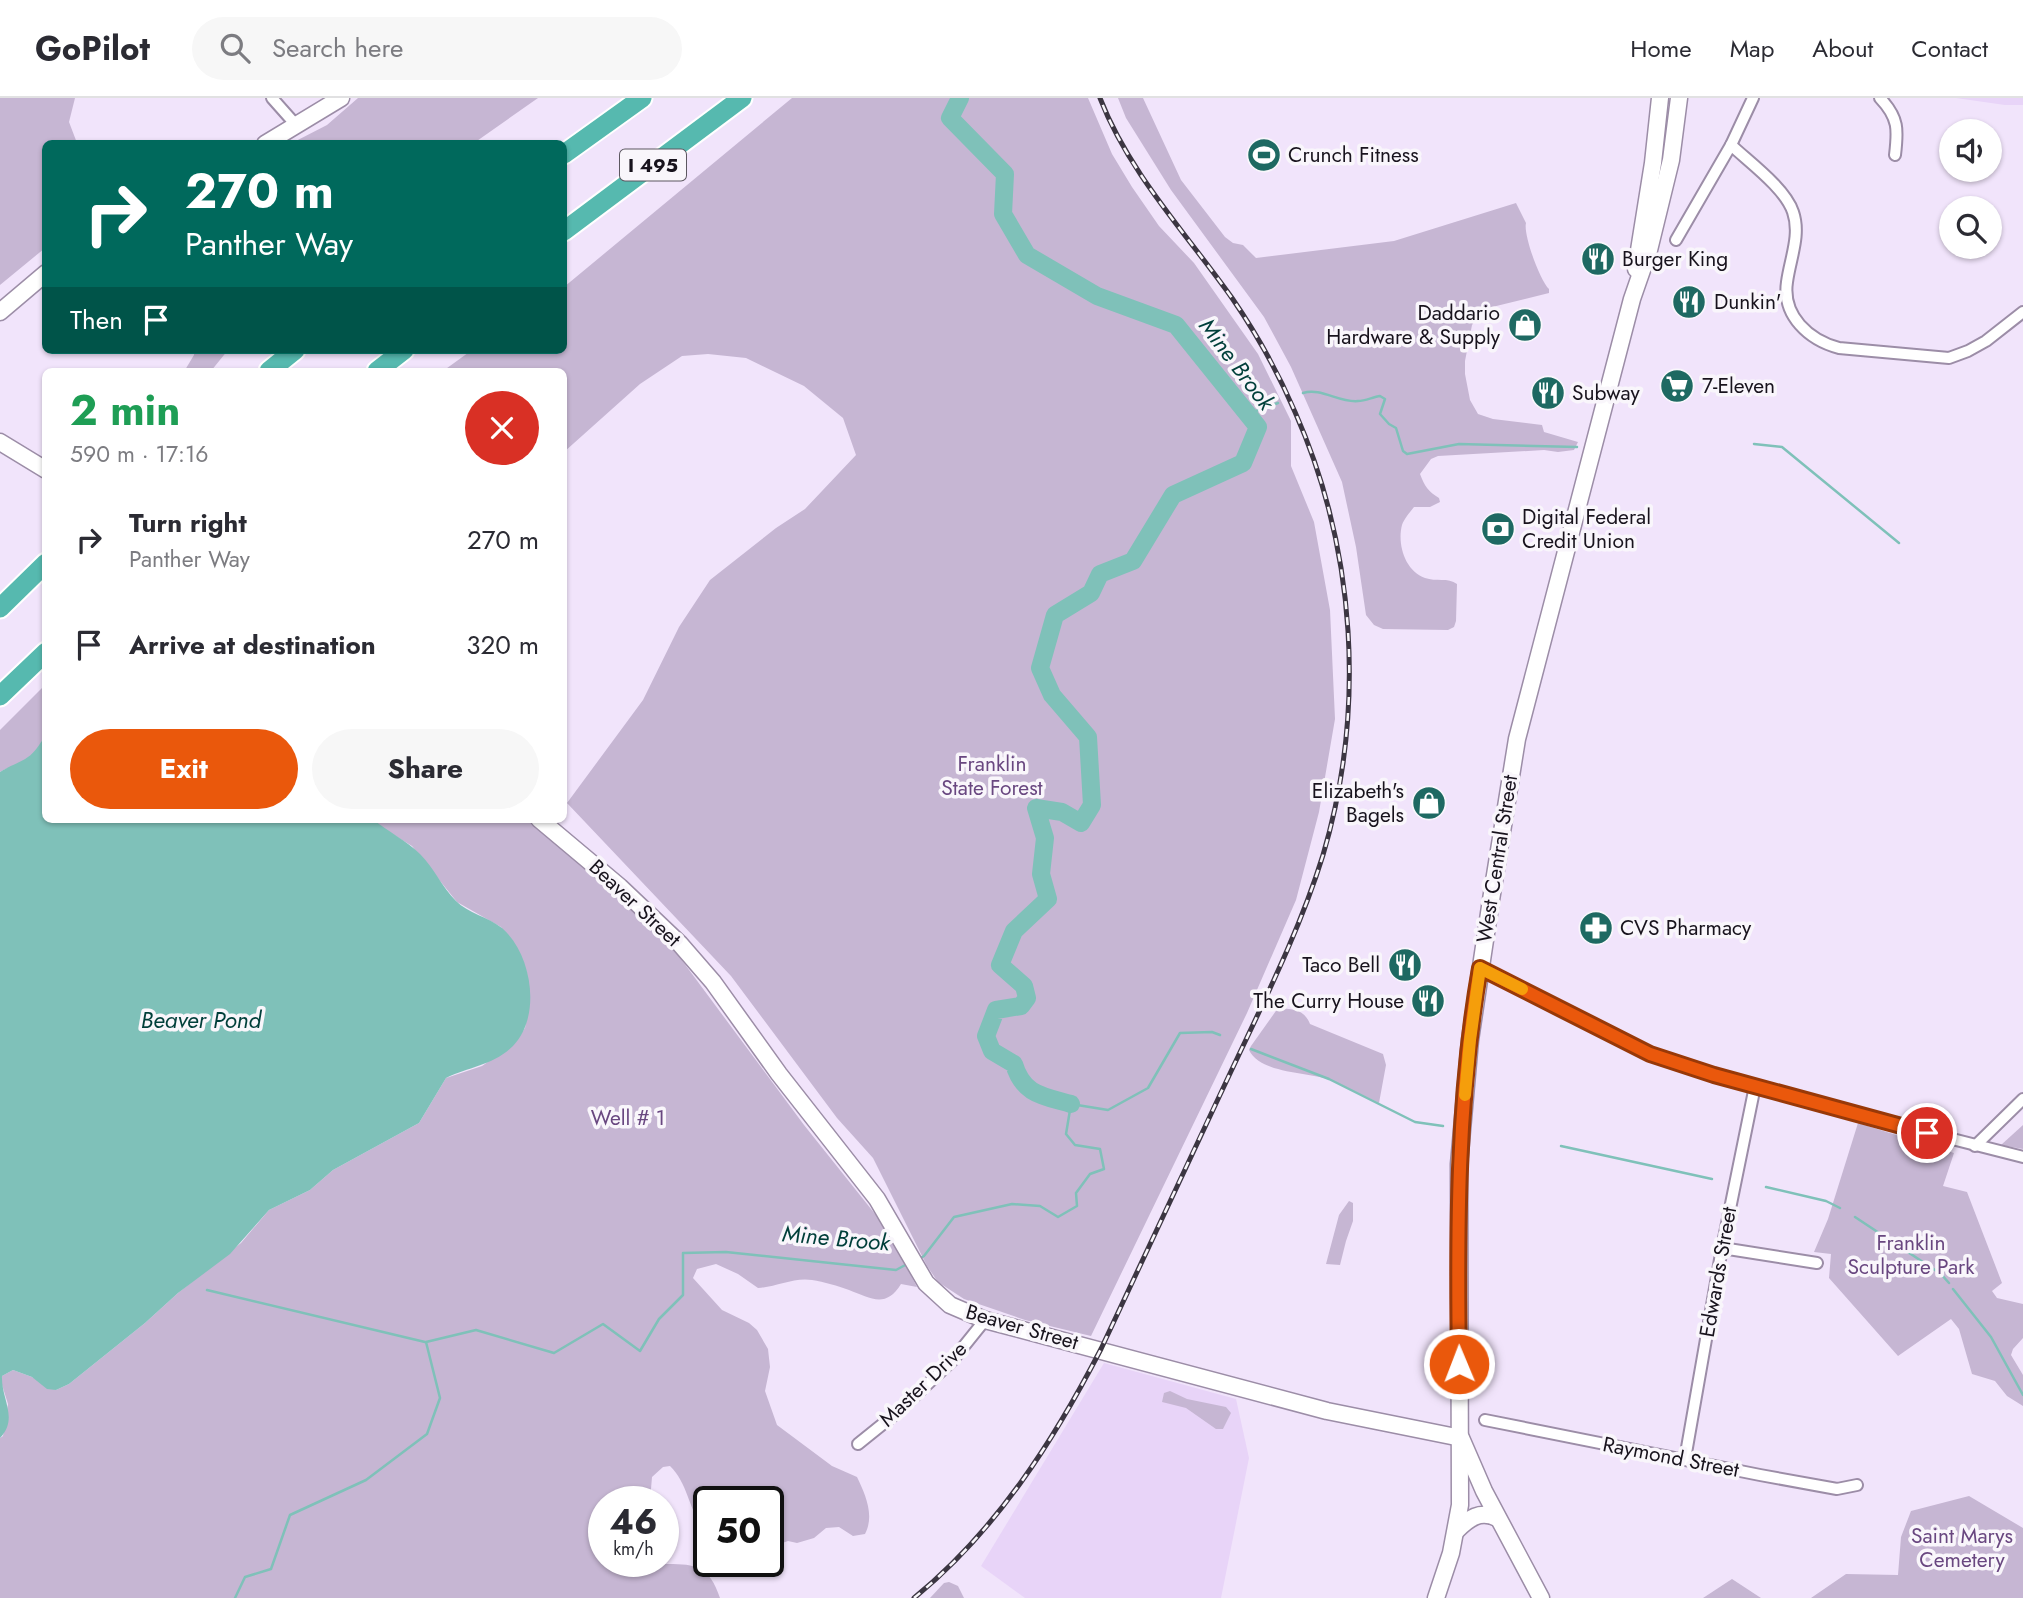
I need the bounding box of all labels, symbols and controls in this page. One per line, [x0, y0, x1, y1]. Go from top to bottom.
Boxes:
search box [192, 17, 682, 80]
text: GoPilot [35, 25, 150, 72]
icon: search [216, 29, 254, 67]
text: Search here [272, 29, 403, 67]
text: Home [1630, 31, 1692, 66]
text: Map [1730, 31, 1774, 66]
text: About [1812, 31, 1873, 66]
text: Contact [1911, 31, 1988, 66]
map controls [1939, 119, 2002, 259]
button: sound [1939, 119, 2002, 182]
sports icon: Crunch Fitness [1245, 136, 1283, 174]
place label: Crunch Fitness [1288, 140, 1419, 170]
road number: I 495 [620, 150, 686, 180]
text: 270 m [185, 156, 334, 226]
icon: right [70, 168, 161, 259]
button: search [1939, 196, 2002, 259]
text: Panther Way [185, 221, 353, 267]
restaurant icon: Burger King [1579, 240, 1617, 278]
place label: Burger King [1622, 244, 1728, 274]
restaurant icon: Dunkin' [1670, 283, 1708, 321]
place label: Dunkin' [1714, 287, 1781, 317]
place label: Daddario Hardware & Supply [1326, 298, 1501, 352]
text: Then [70, 301, 123, 339]
icon: arrive [137, 301, 175, 339]
shop icon: Daddario Hardware & Supply [1506, 306, 1544, 344]
water label: Mine Brook [1191, 311, 1284, 418]
supermarket icon: 7-Eleven [1658, 367, 1696, 405]
place label: 7-Eleven [1702, 371, 1775, 401]
restaurant icon: Subway [1529, 374, 1567, 412]
place label: Subway [1572, 378, 1640, 408]
text: 2 min [70, 380, 180, 441]
button: close [465, 391, 539, 465]
text: 590 m · 17:16 [70, 437, 208, 471]
place label: Digital Federal Credit Union [1522, 502, 1651, 556]
text: Turn right [129, 504, 247, 542]
bank icon: Digital Federal Credit Union [1479, 510, 1517, 548]
icon: right [70, 521, 108, 559]
text: 270 m [467, 521, 539, 559]
text: Panther Way [129, 542, 250, 576]
icon: arrive [70, 626, 108, 664]
text: Arrive at destination [129, 626, 376, 664]
text: 320 m [466, 626, 539, 664]
button: Exit [70, 729, 298, 809]
button: Share [312, 729, 539, 809]
park label: Franklin State Forest [941, 749, 1043, 803]
street label: West Central Street [1469, 773, 1525, 945]
place label: Elizabeth's Bagels [1312, 776, 1404, 830]
shop icon: Elizabeth's Bagels [1410, 784, 1448, 822]
street label: Beaver Street [582, 853, 688, 953]
pharmacy icon: CVS Pharmacy [1577, 909, 1615, 947]
place label: CVS Pharmacy [1620, 913, 1752, 943]
restaurant icon: Taco Bell [1386, 946, 1424, 984]
place label: Taco Bell [1302, 950, 1380, 980]
restaurant icon: The Curry House [1409, 982, 1447, 1020]
place label: The Curry House [1253, 986, 1404, 1016]
water label: Beaver Pond [141, 1003, 262, 1037]
park label: Well # 1 [591, 1103, 665, 1133]
pin [1897, 1103, 1957, 1163]
icon: arrive [1908, 1114, 1946, 1152]
street label: Edwards Street [1692, 1204, 1744, 1340]
water label: Mine Brook [781, 1216, 892, 1260]
park label: Franklin Sculpture Park [1848, 1228, 1975, 1282]
street label: Beaver Street [962, 1297, 1082, 1357]
position arrow [1422, 1327, 1496, 1401]
street label: Master Drive [872, 1334, 974, 1434]
street label: Raymond Street [1600, 1429, 1742, 1485]
speed limit sign: 50 [693, 1486, 784, 1577]
text: 46 [610, 1497, 657, 1547]
park label: Saint Marys Cemetery [1911, 1521, 2013, 1575]
text: km/h [613, 1536, 654, 1562]

